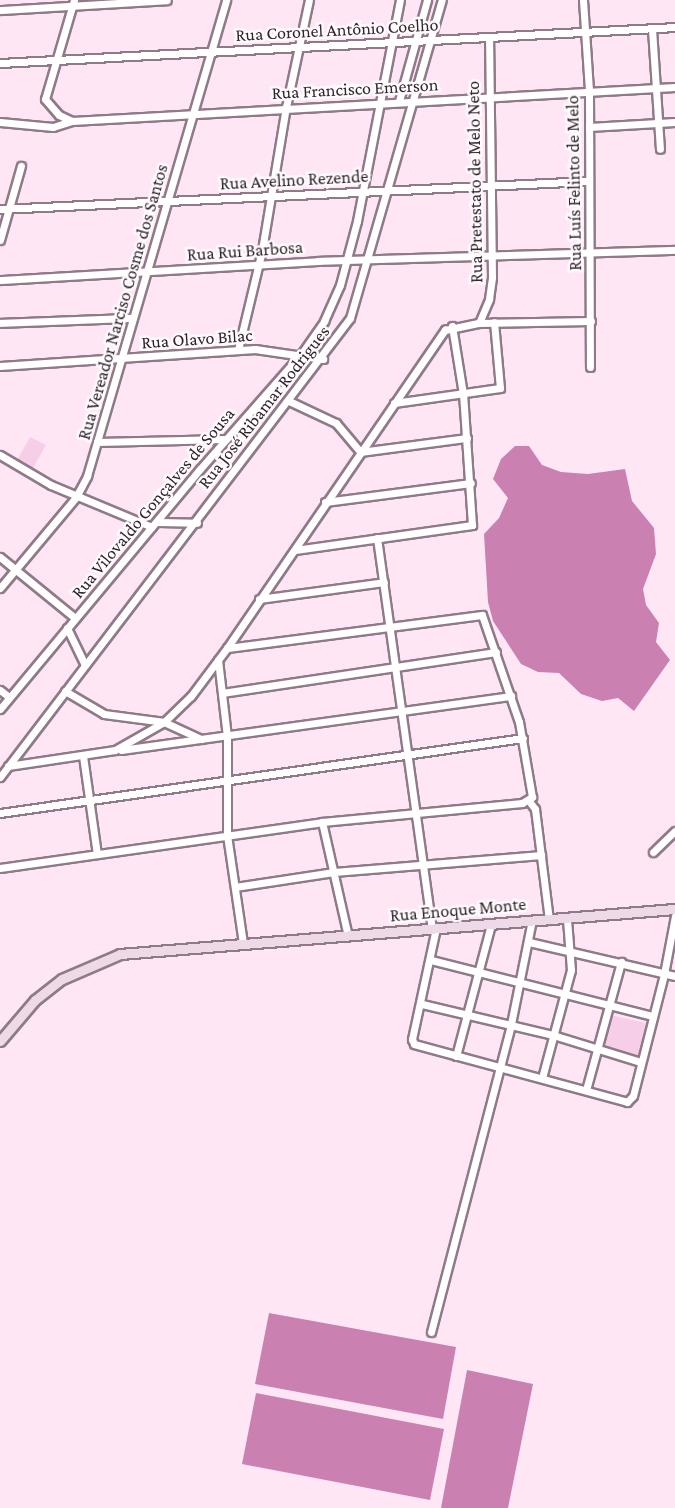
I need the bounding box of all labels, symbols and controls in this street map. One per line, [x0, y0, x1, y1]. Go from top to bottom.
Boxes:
street label: Rua Coronel Antônio Coelho [235, 14, 439, 46]
street label: Rua Francisco Emerson [271, 74, 439, 104]
street label: Rua Pretestato de Melo Neto [462, 81, 488, 283]
street label: Rua Luís Felinto de Melo [562, 95, 586, 271]
street label: Rua Vereador Narciso Cosme dos Santos [73, 162, 173, 442]
street label: Rua Avelino Rezende [219, 165, 369, 195]
street label: Rua Rui Barbosa [186, 236, 304, 266]
street label: Rua José Ribamar Rodrigues [194, 321, 334, 493]
street label: Rua Olavo Bilac [141, 324, 253, 354]
street label: Rua Vilovaldo Gonçalves de Sousa [67, 403, 239, 603]
street label: Rua Enoque Monte [389, 893, 527, 927]

